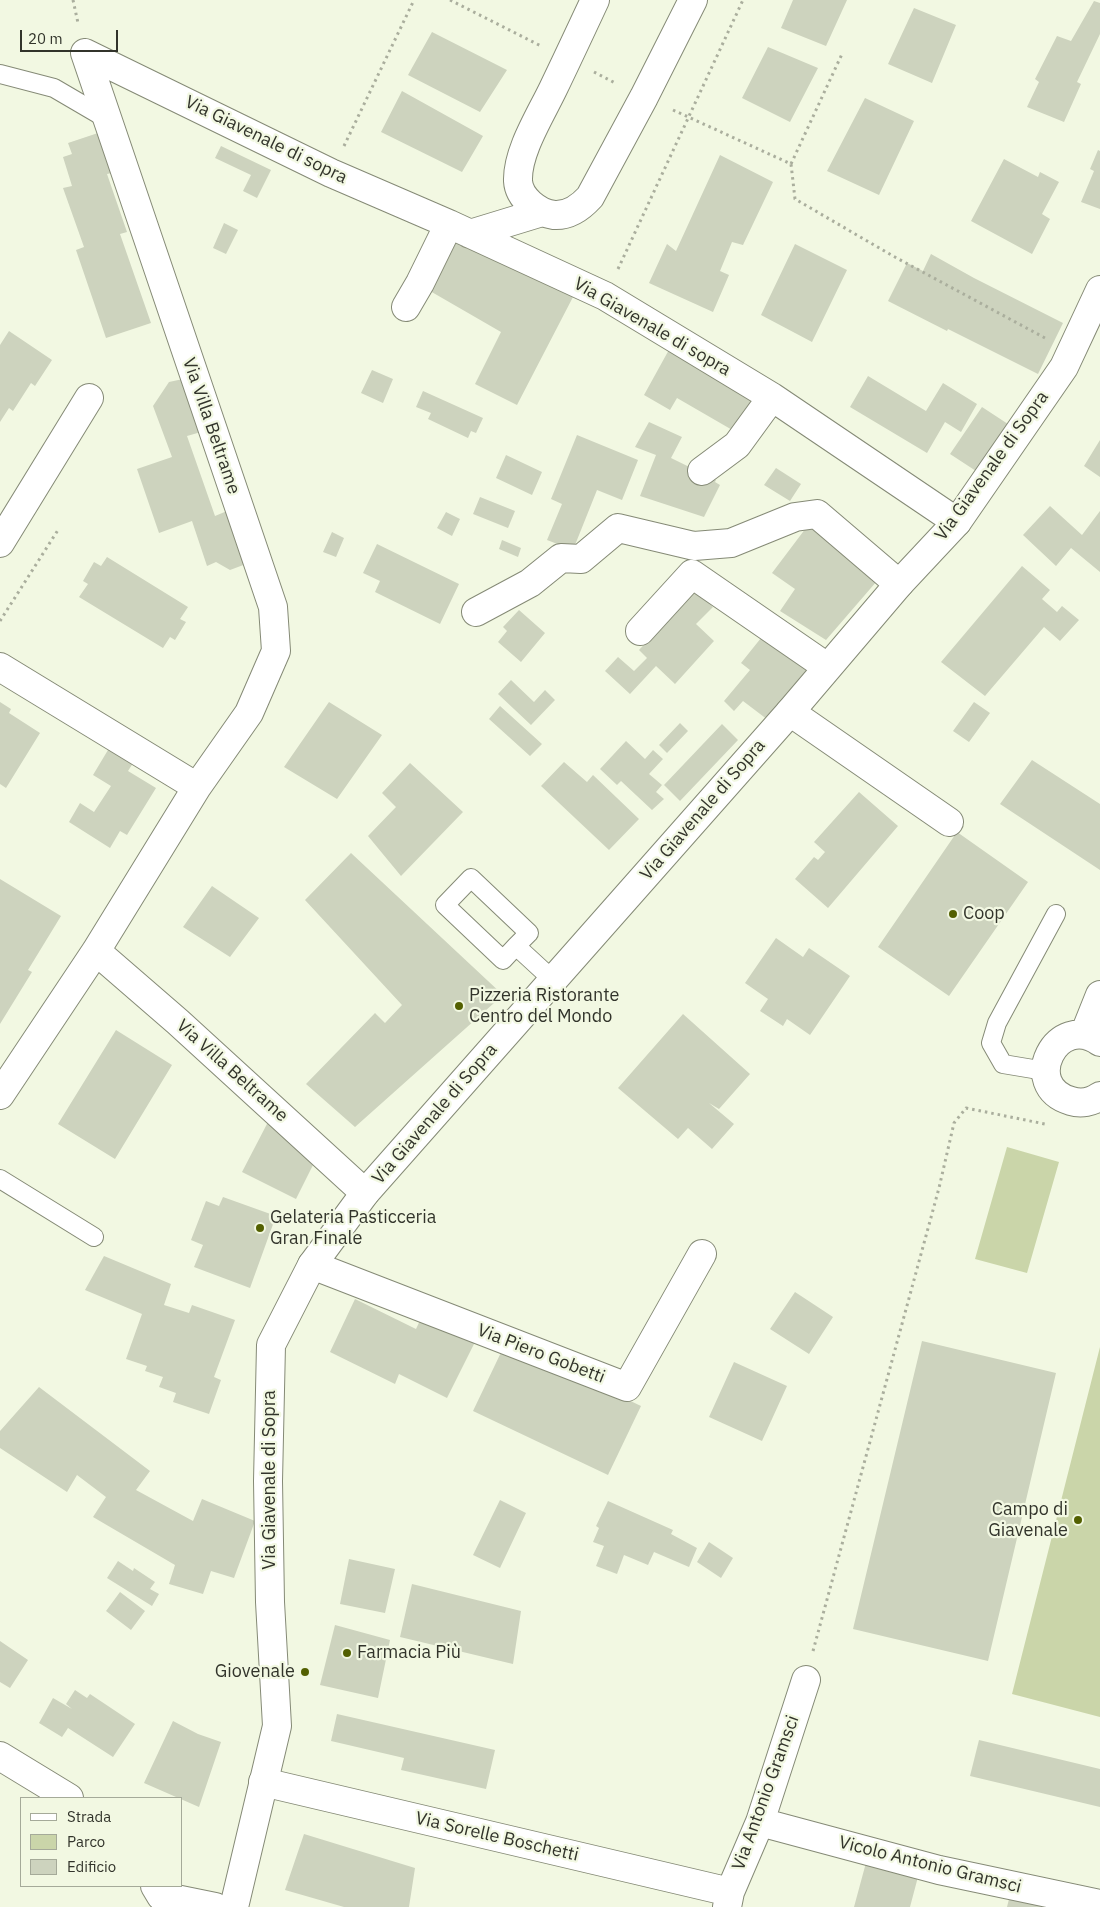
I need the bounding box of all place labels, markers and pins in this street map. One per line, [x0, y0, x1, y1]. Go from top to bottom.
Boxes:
place label: Coop [963, 903, 1005, 925]
marker: Coop [947, 908, 959, 920]
place label: Pizzeria Ristorante Centro del Mondo [469, 985, 619, 1028]
marker: Pizzeria Ristorante Centro del Mondo [453, 1000, 465, 1012]
place label: Gelateria Pasticceria Gran Finale [270, 1207, 436, 1250]
marker: Gelateria Pasticceria Gran Finale [254, 1222, 266, 1234]
place label: Campo di Giavenale [988, 1499, 1068, 1542]
marker: Campo di Giavenale [1072, 1514, 1084, 1526]
place label: Farmacia Più [357, 1642, 461, 1664]
marker: Farmacia Più [341, 1647, 353, 1659]
place label: Giovenale [215, 1661, 295, 1683]
marker: Giovenale [299, 1666, 311, 1678]

